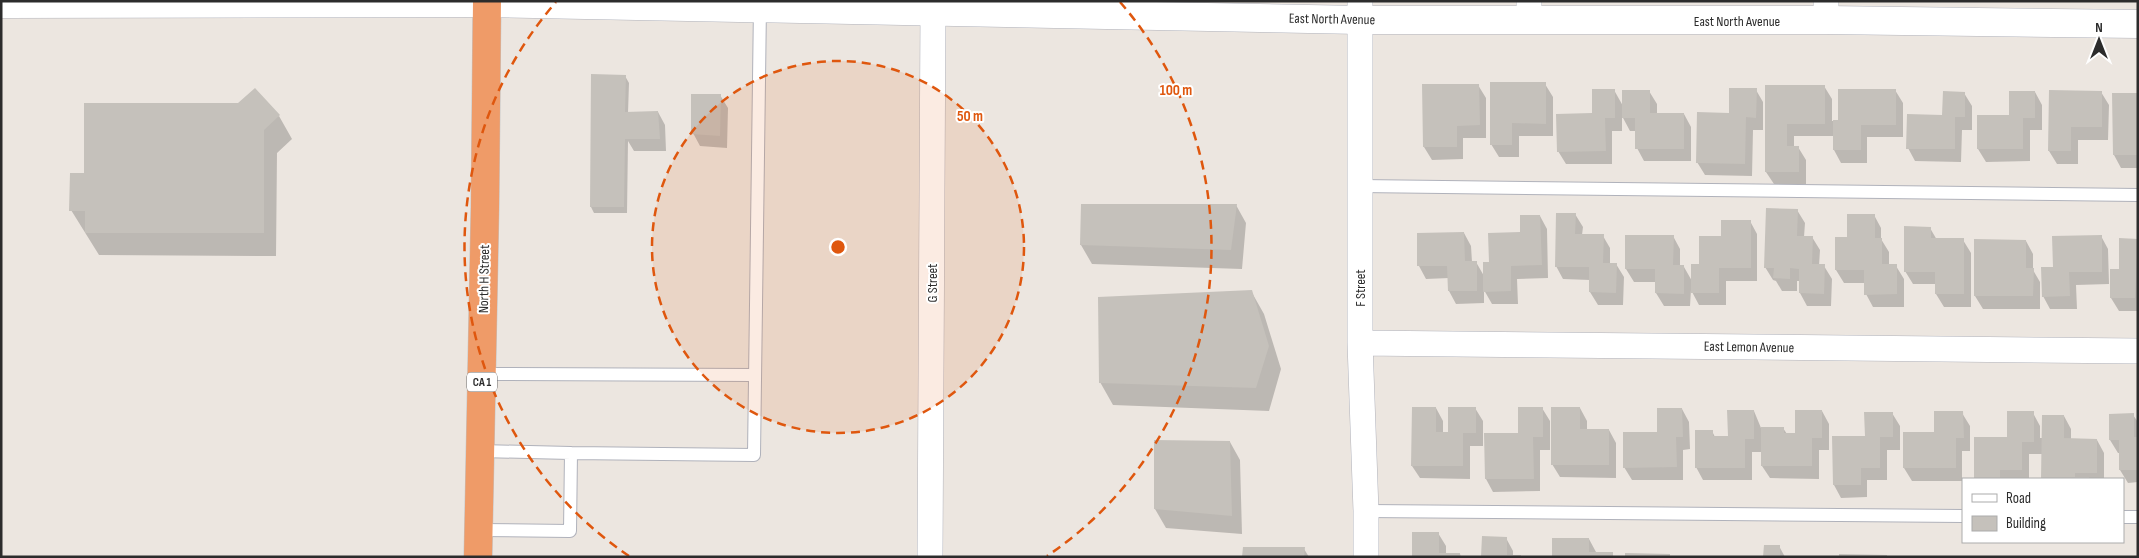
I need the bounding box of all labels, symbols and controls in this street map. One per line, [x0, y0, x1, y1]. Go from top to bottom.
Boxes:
street label: East North Avenue [1289, 10, 1375, 28]
street label: East North Avenue [1694, 13, 1780, 30]
north arrow [2074, 15, 2124, 65]
text: N [2095, 19, 2103, 36]
text: 100 m [1160, 81, 1192, 100]
text: 50 m [957, 107, 983, 126]
centre of rings [829, 238, 847, 256]
street label: North H Street [475, 245, 493, 313]
street label: G Street [924, 264, 941, 302]
street label: F Street [1352, 269, 1369, 307]
street label: East Lemon Avenue [1704, 338, 1794, 356]
road number: CA 1 [467, 372, 497, 392]
legend [1962, 478, 2124, 543]
text: Road [2006, 489, 2031, 508]
text: Building [2006, 514, 2046, 533]

